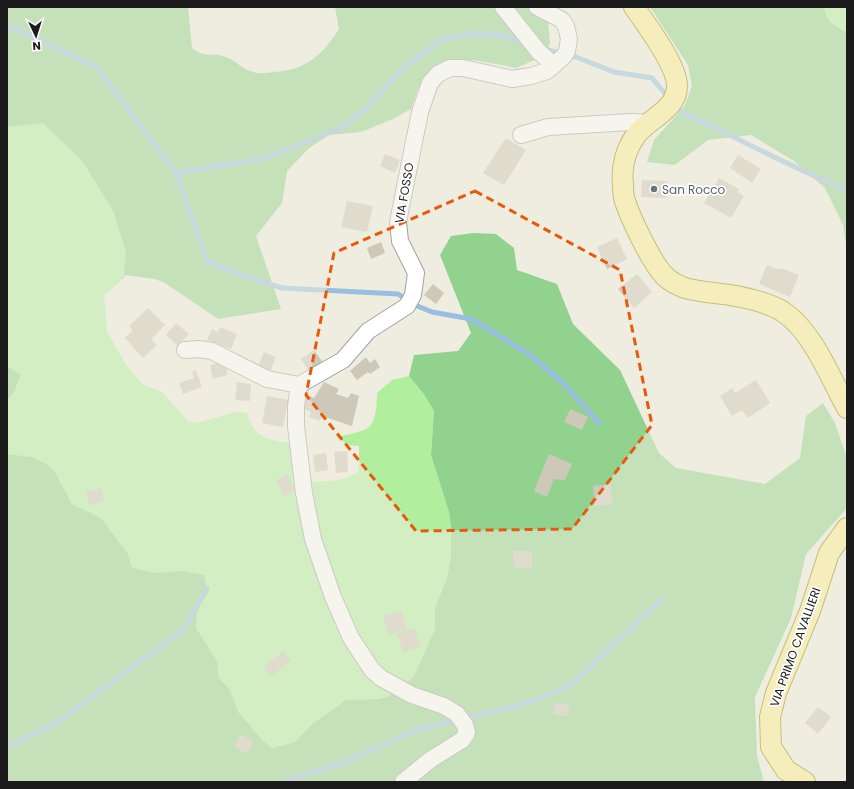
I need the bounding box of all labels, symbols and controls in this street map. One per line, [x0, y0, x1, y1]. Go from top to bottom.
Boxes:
north arrow [16, 16, 56, 56]
text: N [32, 38, 41, 54]
street label: VIA FOSSO [390, 161, 418, 225]
place label: San Rocco [662, 181, 726, 198]
marker: San Rocco [649, 184, 659, 194]
street label: VIA PRIMO CAVALLIERI [765, 585, 825, 709]

